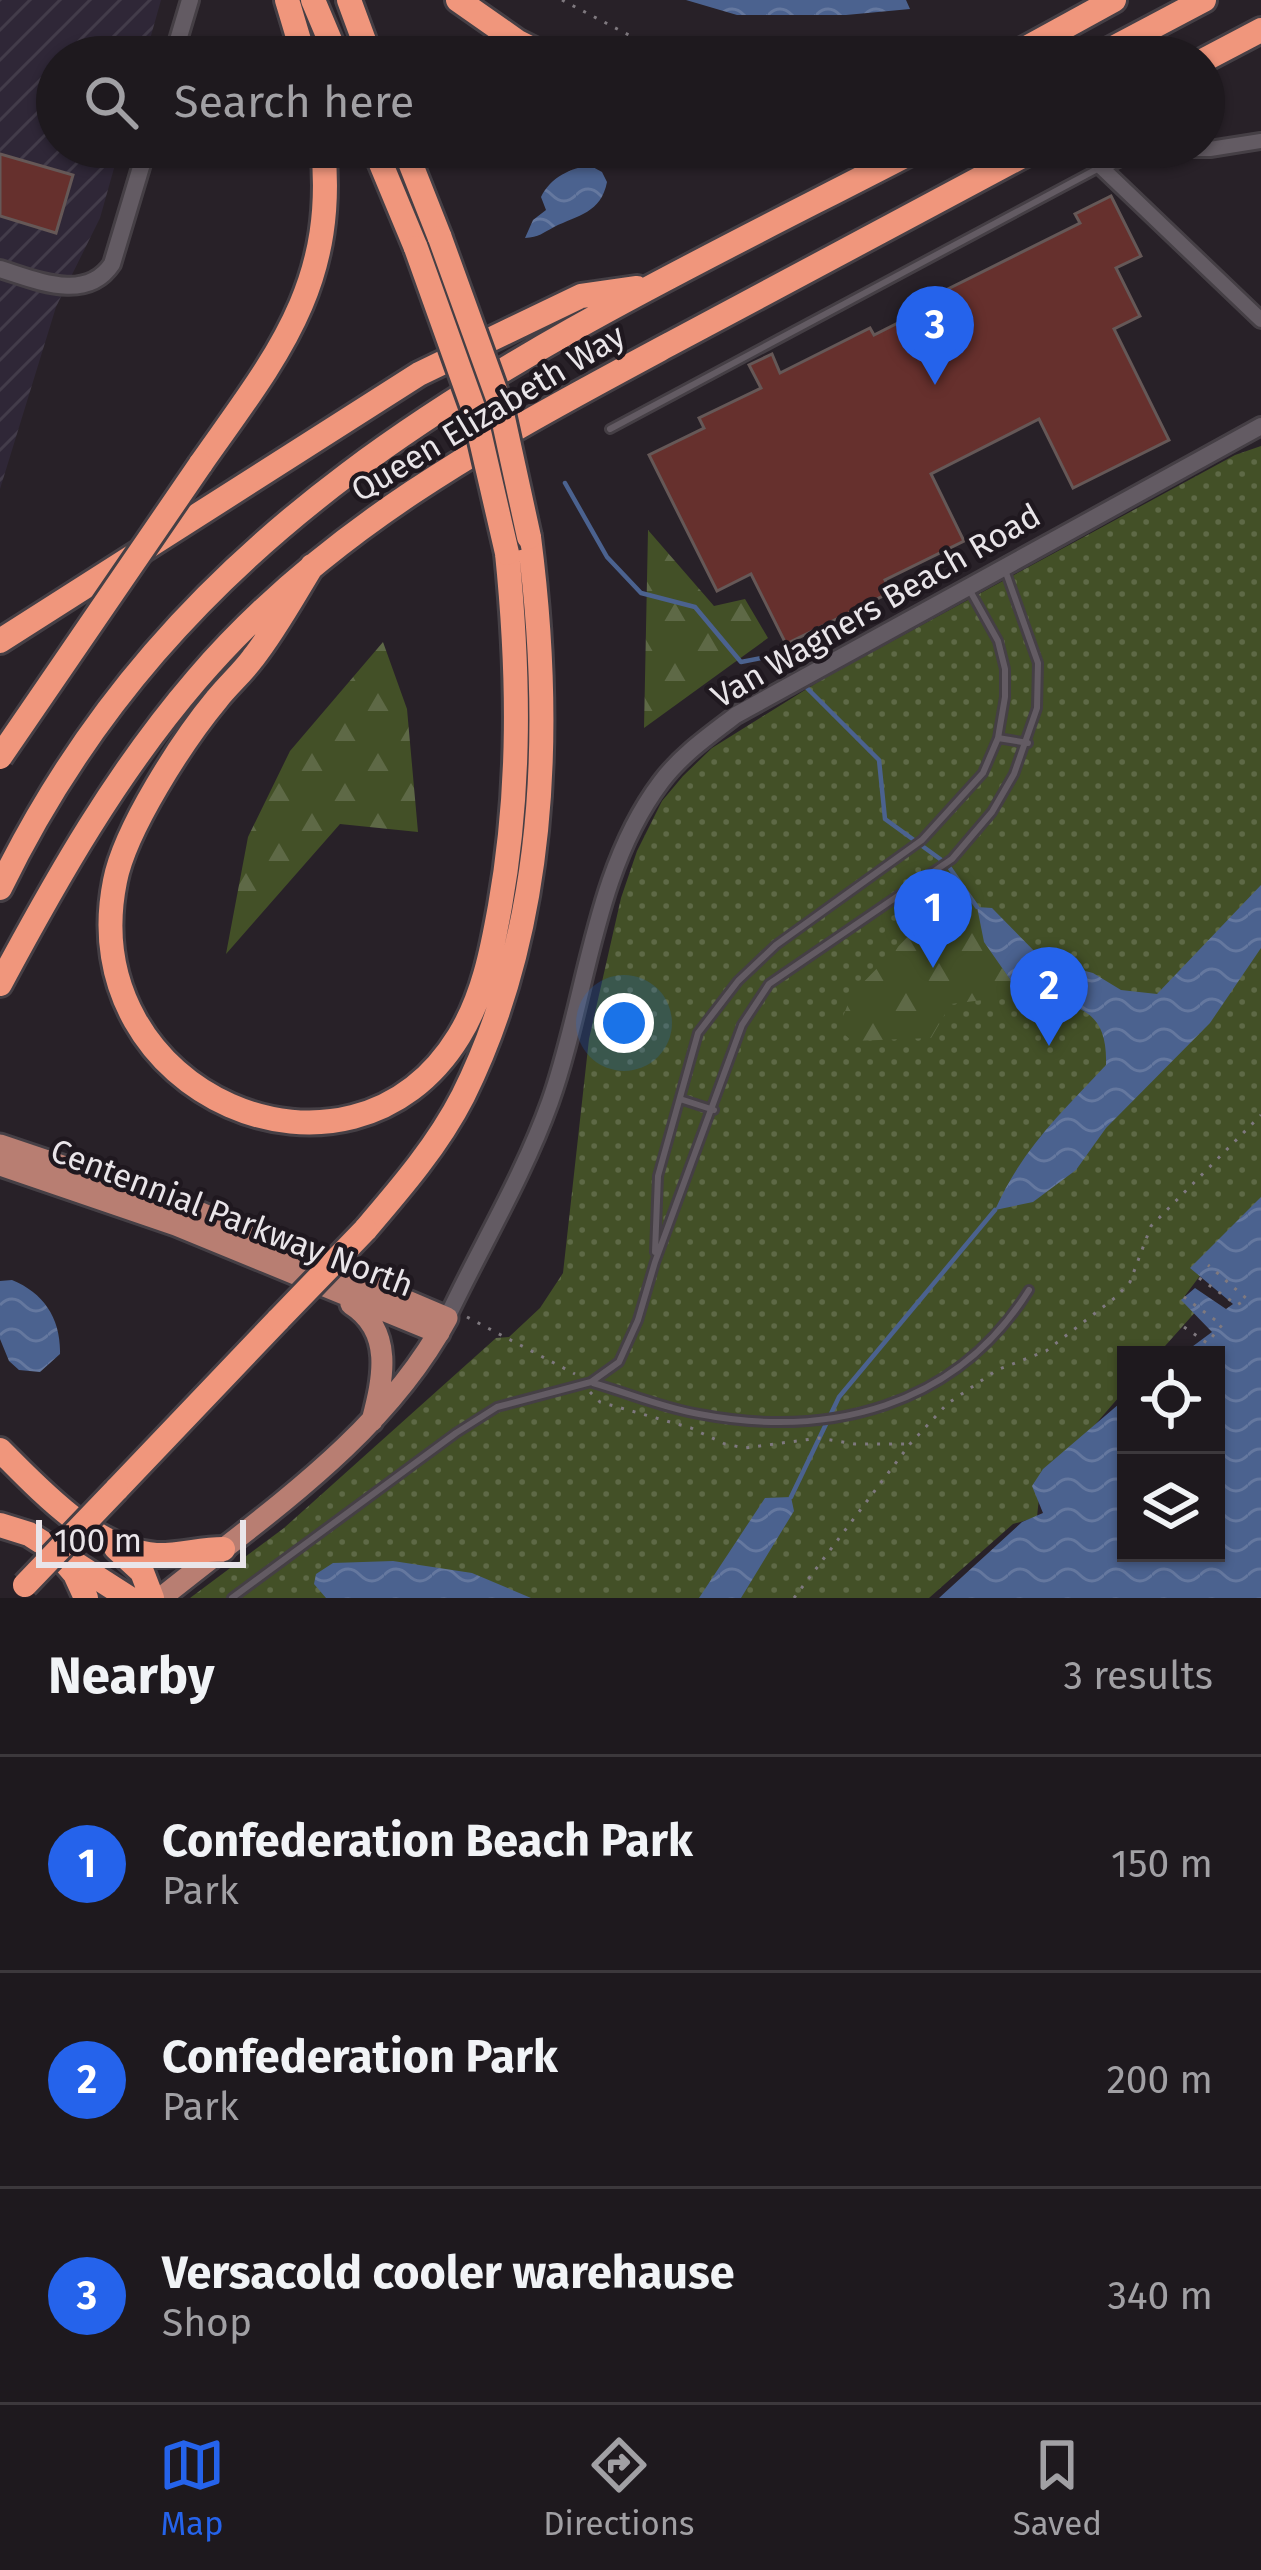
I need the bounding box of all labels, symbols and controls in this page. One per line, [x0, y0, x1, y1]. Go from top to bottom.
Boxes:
search box [36, 36, 1225, 168]
icon: search [78, 69, 144, 135]
text: Search here [174, 75, 414, 129]
pin: 3 [896, 286, 974, 385]
street label: Queen Elizabeth Way [344, 316, 632, 510]
street label: Van Wagners Beach Road [704, 495, 1048, 717]
pin: 1 [894, 869, 972, 968]
pin: 2 [1010, 947, 1088, 1046]
your location [594, 993, 654, 1053]
street label: Centennial Parkway North [45, 1130, 419, 1306]
map controls [1117, 1346, 1225, 1562]
button: locate [1117, 1346, 1225, 1454]
button: layers [1117, 1454, 1225, 1562]
scale bar [36, 1514, 246, 1567]
text: 100 m [54, 1521, 142, 1561]
text: Nearby [48, 1645, 214, 1707]
text: 3 results [1063, 1653, 1213, 1699]
text: Confederation Beach Park [162, 1814, 693, 1868]
text: 1 [78, 1841, 96, 1887]
text: 150 m [1111, 1841, 1213, 1887]
text: Park [162, 1868, 239, 1914]
text: Confederation Park [162, 2030, 558, 2084]
text: 2 [77, 2057, 97, 2103]
text: 200 m [1106, 2057, 1213, 2103]
text: Park [162, 2084, 239, 2130]
text: Versacold cooler warehause [162, 2246, 735, 2300]
text: 3 [77, 2273, 97, 2319]
text: 340 m [1107, 2273, 1213, 2319]
text: Shop [162, 2300, 252, 2346]
tab: Map [159, 2432, 225, 2544]
tab: Directions [543, 2432, 695, 2544]
tab: Saved [1013, 2432, 1102, 2544]

